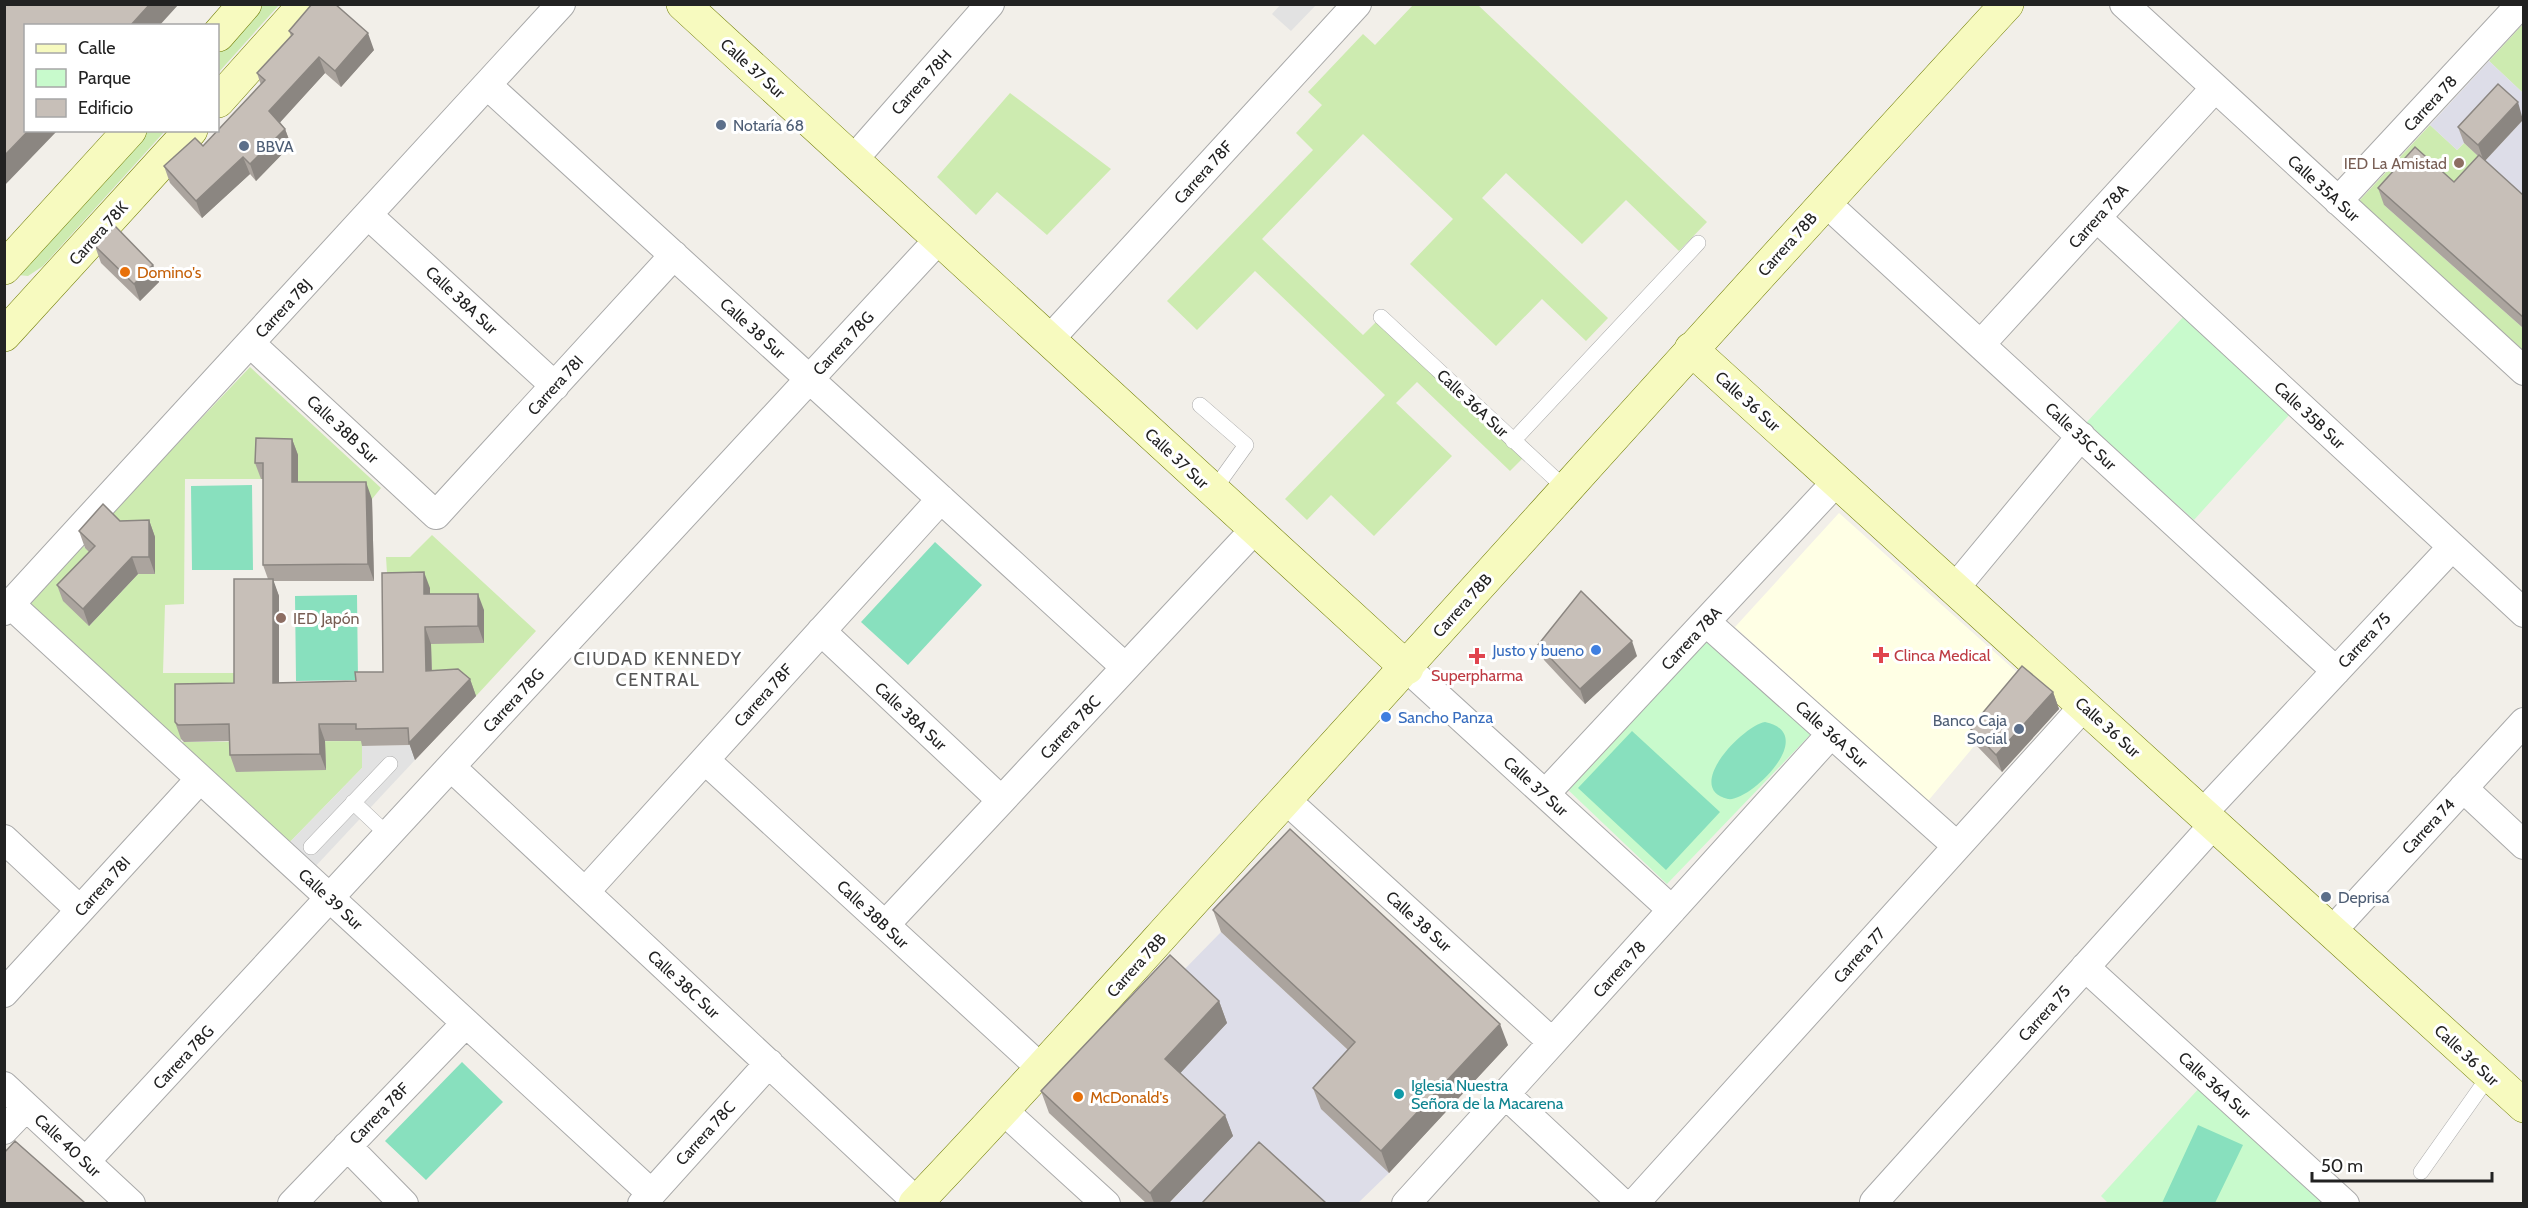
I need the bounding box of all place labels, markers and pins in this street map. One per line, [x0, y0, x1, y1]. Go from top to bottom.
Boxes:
place label: Notaría 68 [733, 116, 804, 135]
marker: Notaría 68 [714, 118, 728, 132]
place label: BBVA [256, 137, 294, 156]
marker: BBVA [237, 139, 251, 153]
place label: IED La Amistad [2344, 154, 2447, 173]
marker: IED La Amistad [2452, 156, 2466, 170]
place label: Domino's [137, 263, 202, 282]
marker: Domino's [118, 265, 132, 279]
place label: IED Japón [293, 609, 359, 628]
marker: IED Japón [274, 611, 288, 625]
place label: Justo y bueno [1491, 641, 1584, 660]
marker: Justo y bueno [1589, 643, 1603, 657]
marker: Clinca Medical [1872, 646, 1890, 664]
place label: Clinca Medical [1894, 646, 1991, 665]
marker: Superpharma [1470, 649, 1484, 663]
place label: Superpharma [1431, 666, 1523, 685]
place label: Sancho Panza [1398, 708, 1493, 727]
marker: Sancho Panza [1379, 710, 1393, 724]
place label: Banco Caja Social [1933, 711, 2007, 748]
marker: Banco Caja Social [2012, 722, 2026, 736]
place label: Deprisa [2338, 888, 2390, 907]
marker: Deprisa [2319, 890, 2333, 904]
place label: Iglesia Nuestra Señora de la Macarena [1411, 1076, 1564, 1113]
marker: Iglesia Nuestra Señora de la Macarena [1392, 1087, 1406, 1101]
place label: McDonald's [1090, 1088, 1169, 1107]
marker: McDonald's [1071, 1090, 1085, 1104]

